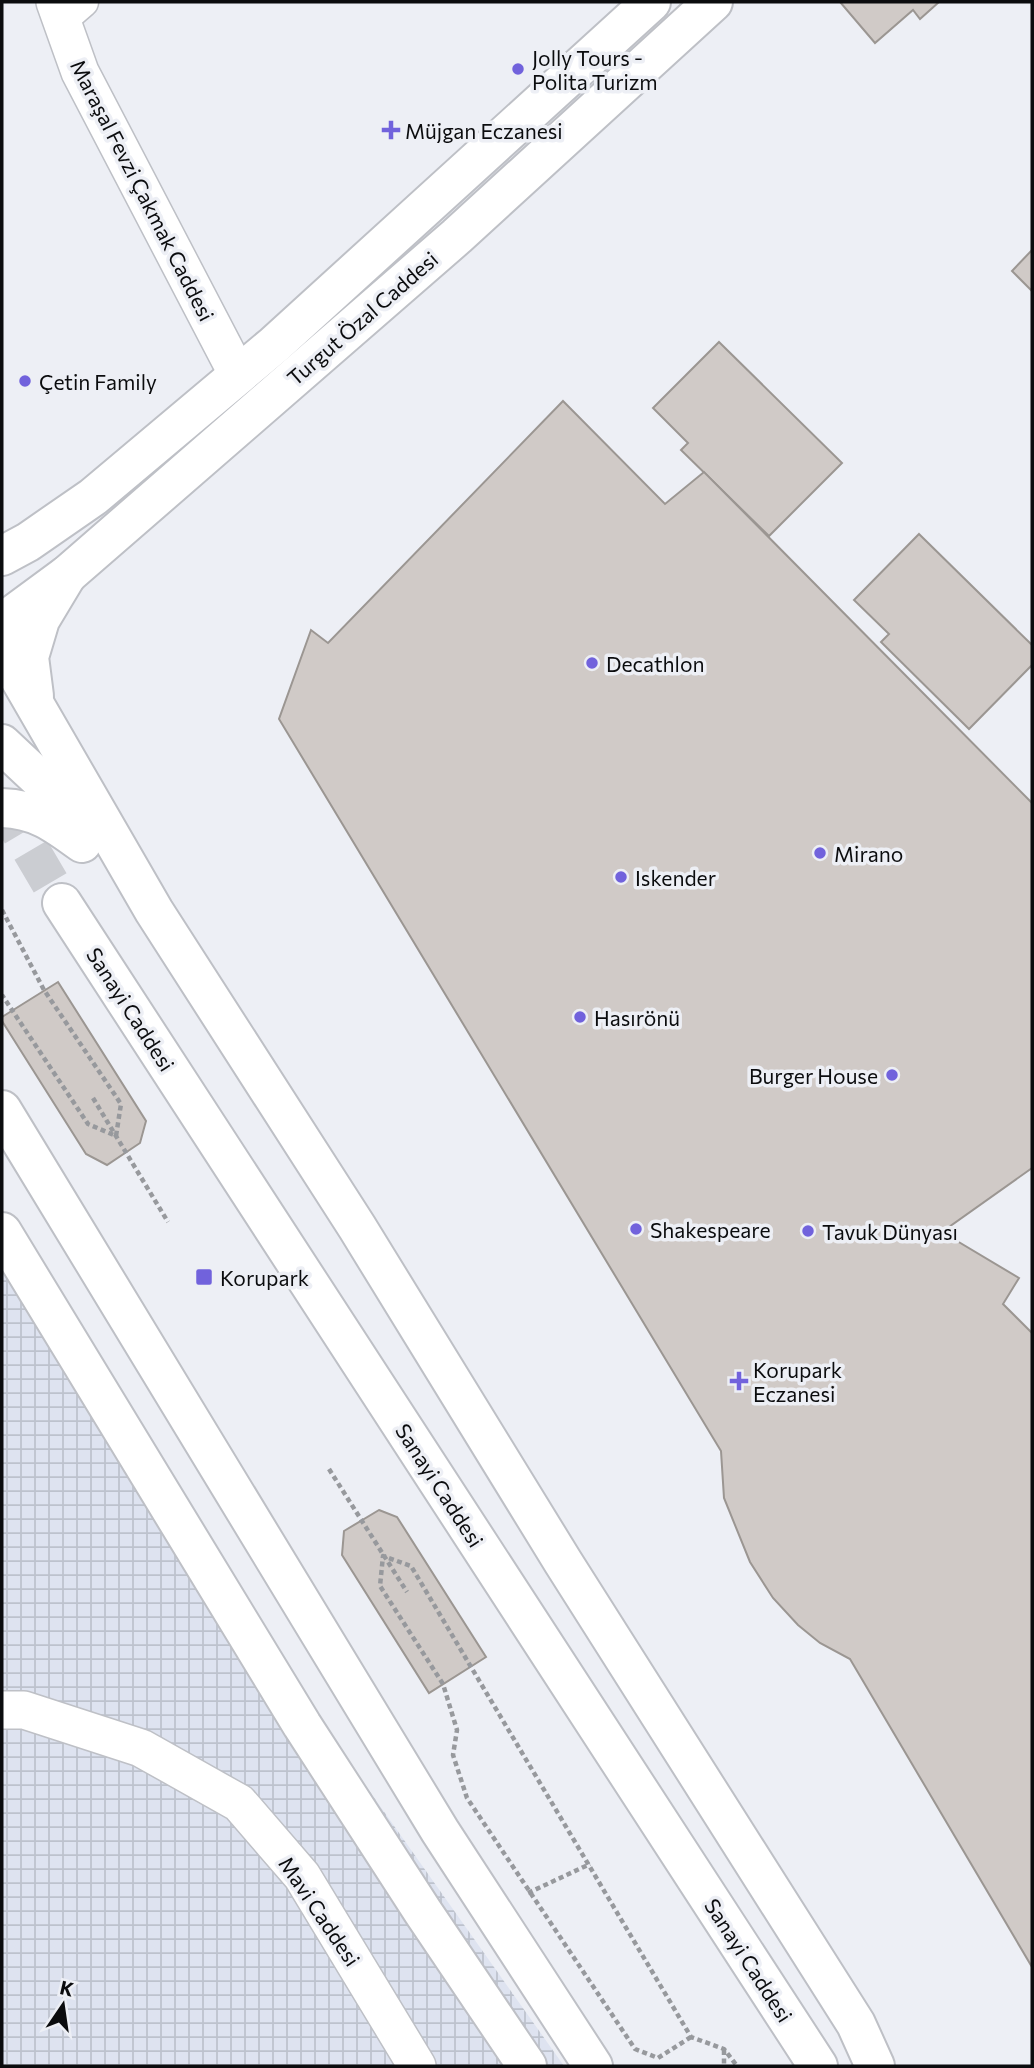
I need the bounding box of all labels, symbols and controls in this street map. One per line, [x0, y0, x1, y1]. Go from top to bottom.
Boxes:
place label: Jolly Tours - Polita Turizm [532, 45, 658, 94]
street label: Maraşal Fevzi Çakmak Caddesi [66, 55, 220, 325]
marker: Jolly Tours - Polita Turizm [510, 61, 526, 77]
place label: Müjgan Eczanesi [405, 118, 563, 143]
marker: Müjgan Eczanesi [383, 122, 399, 138]
street label: Turgut Özal Caddesi [282, 246, 442, 390]
place label: Çetin Family [39, 369, 157, 394]
marker: Çetin Family [17, 373, 33, 389]
place label: Decathlon [606, 651, 704, 676]
marker: Decathlon [584, 655, 600, 671]
place label: Mirano [834, 841, 903, 866]
marker: Mirano [812, 845, 828, 861]
place label: Iskender [635, 865, 716, 890]
marker: Iskender [613, 869, 629, 885]
street label: Sanayi Caddesi [82, 943, 180, 1075]
place label: Hasırönü [594, 1005, 680, 1030]
marker: Hasırönü [572, 1009, 588, 1025]
place label: Burger House [749, 1063, 878, 1088]
marker: Burger House [884, 1067, 900, 1083]
place label: Shakespeare [650, 1217, 770, 1242]
place label: Tavuk Dünyası [822, 1219, 958, 1244]
marker: Shakespeare [628, 1221, 644, 1237]
marker: Tavuk Dünyası [800, 1223, 816, 1239]
place label: Korupark [220, 1265, 309, 1290]
marker: Korupark [194, 1267, 214, 1287]
place label: Korupark Eczanesi [753, 1357, 842, 1406]
marker: Korupark Eczanesi [731, 1373, 747, 1389]
street label: Sanayi Caddesi [391, 1419, 489, 1551]
street label: Mavi Caddesi [274, 1852, 366, 1970]
street label: Sanayi Caddesi [700, 1894, 798, 2026]
north arrow [28, 1970, 98, 2040]
text: K [58, 1975, 76, 2001]

